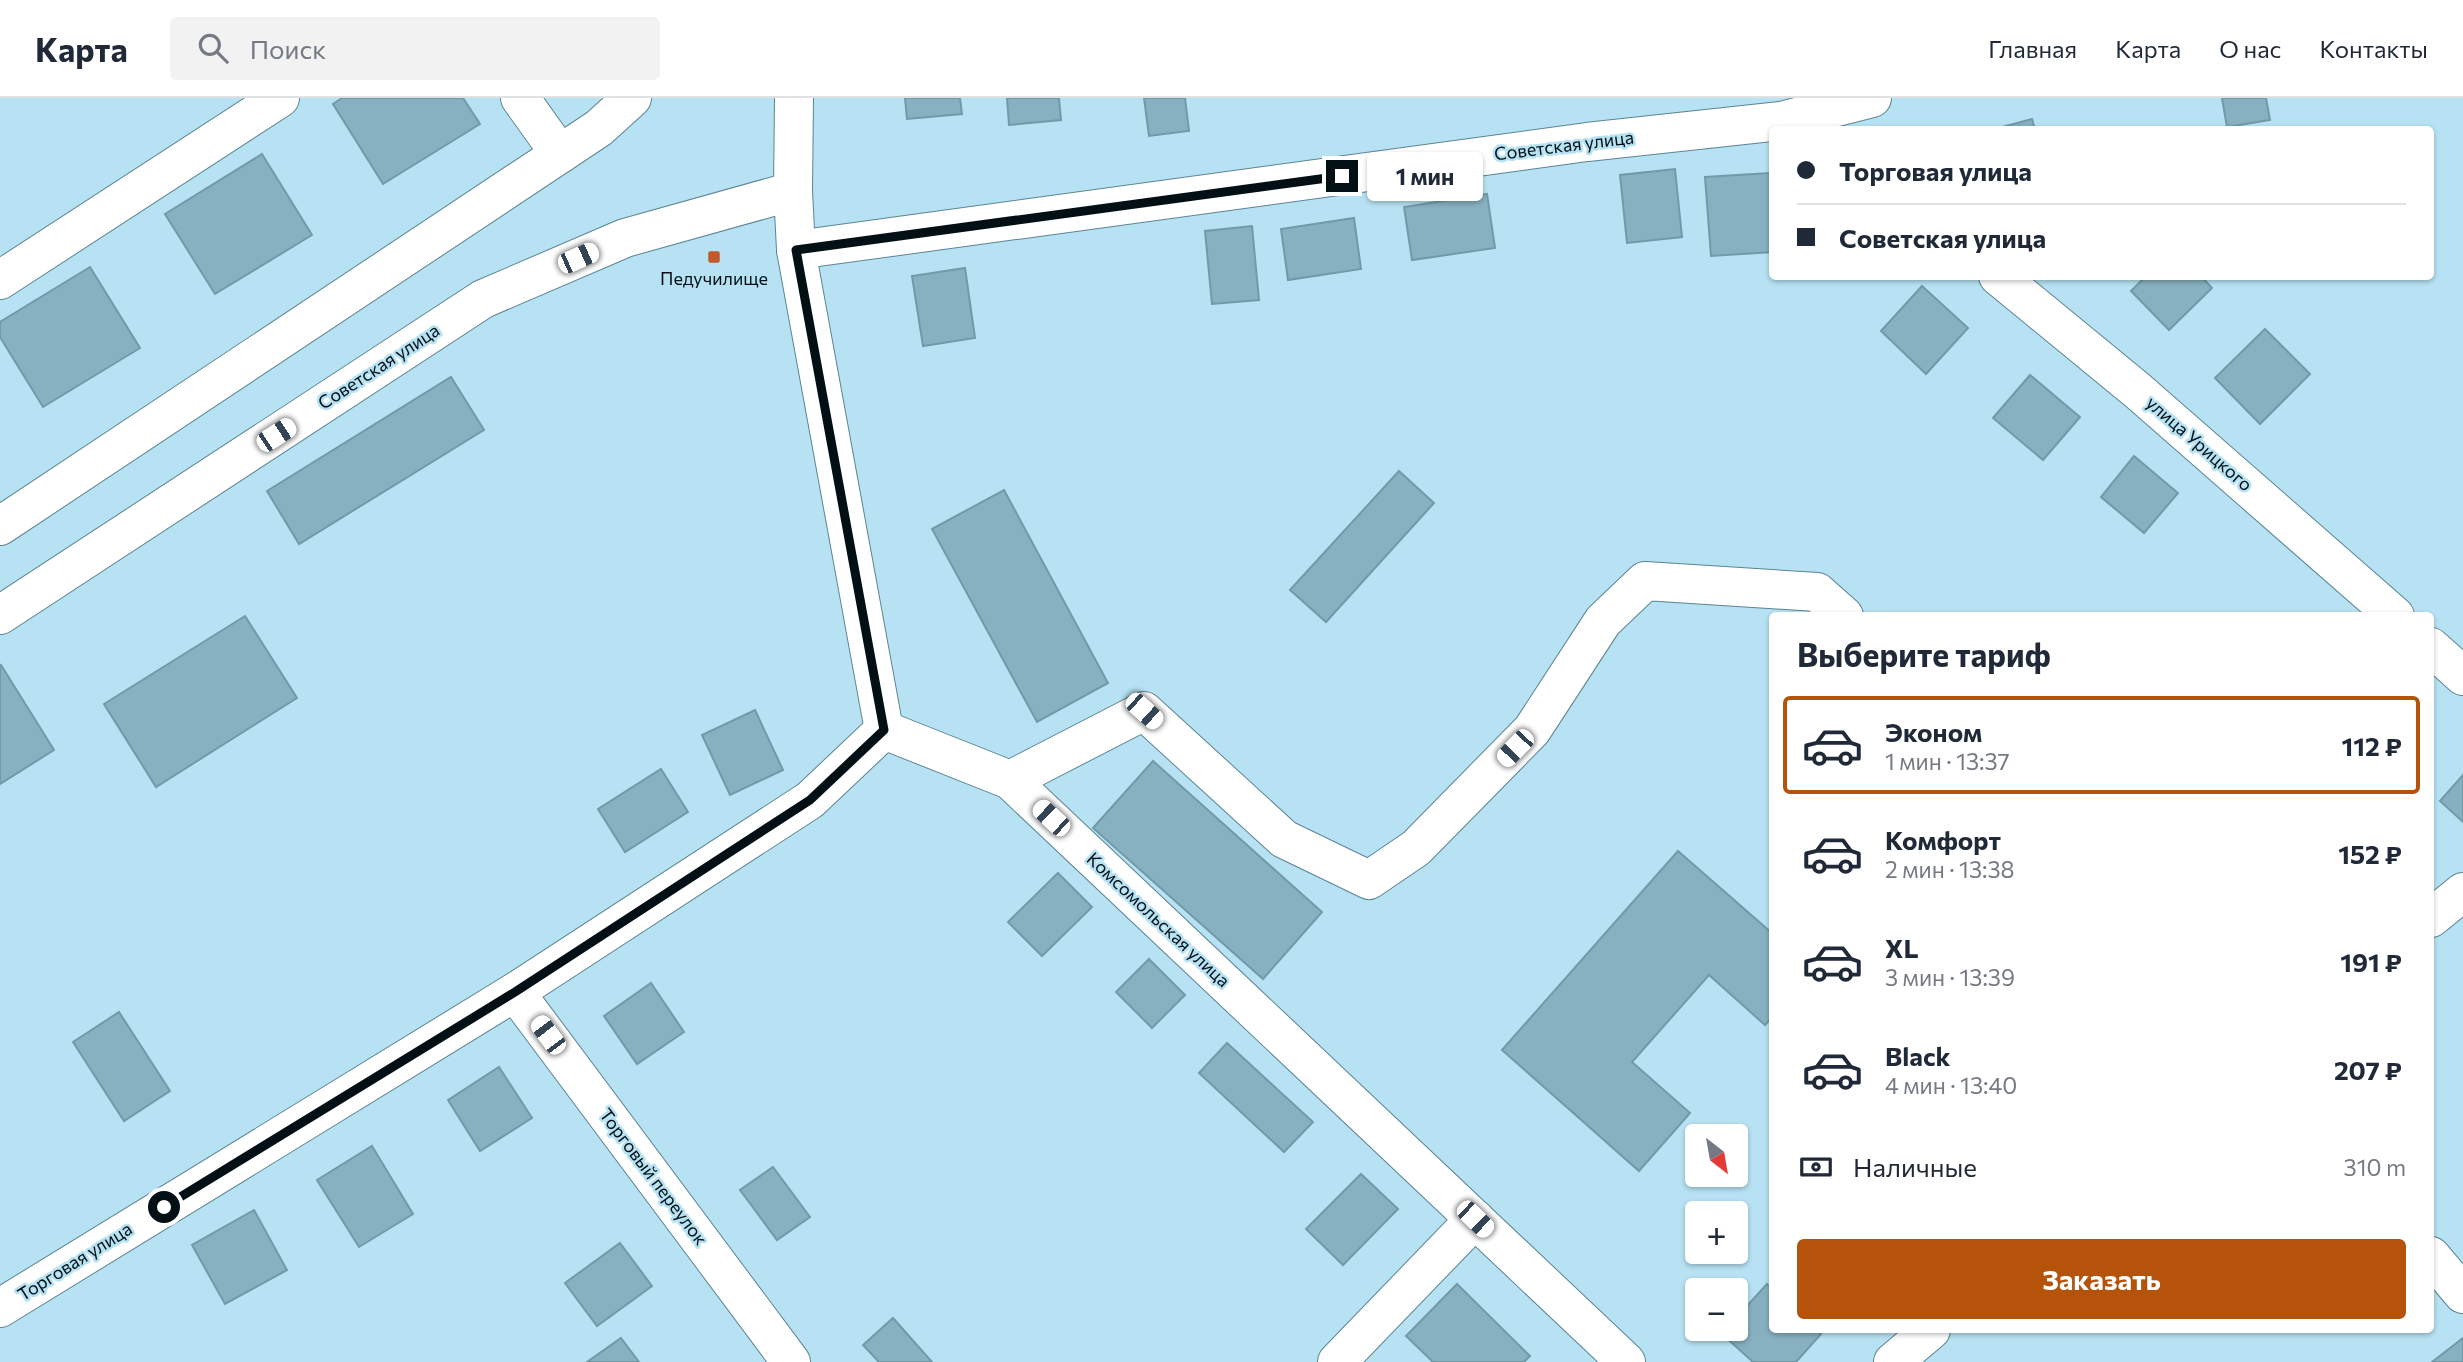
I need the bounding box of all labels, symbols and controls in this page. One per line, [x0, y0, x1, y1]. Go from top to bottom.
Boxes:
search box [170, 17, 660, 80]
text: Карта [35, 28, 128, 69]
icon: search [194, 29, 232, 67]
text: Поиск [250, 33, 326, 64]
text: Главная [1988, 34, 2077, 63]
text: Карта [2115, 34, 2181, 63]
text: О нас [2219, 34, 2281, 63]
text: Контакты [2319, 34, 2428, 63]
street label: Советская улица [1493, 126, 1635, 164]
callout: 1 мин [1366, 152, 1482, 200]
text: Торговая улица [1839, 155, 2032, 186]
route end [1326, 160, 1358, 192]
text: 1 мин [1396, 162, 1454, 190]
text: Советская улица [1839, 222, 2046, 253]
car [555, 240, 602, 276]
marker: Педучилище [706, 249, 722, 265]
place label: Педучилище [660, 267, 768, 289]
street label: Советская улица [314, 319, 443, 414]
street label: улица Урицкого [2142, 391, 2257, 495]
car [253, 415, 300, 455]
text: Выберите тариф [1797, 634, 2051, 674]
car [1122, 689, 1167, 733]
icon: car [1801, 714, 1864, 777]
text: Эконом [1885, 716, 1982, 747]
car [1493, 726, 1538, 770]
text: 112 ₽ [2342, 730, 2402, 761]
text: 1 мин · 13:37 [1885, 747, 2010, 775]
car [1029, 796, 1074, 840]
icon: car [1801, 822, 1864, 885]
text: Комфорт [1885, 824, 2001, 855]
text: 152 ₽ [2338, 838, 2402, 869]
street label: Комсомольская улица [1083, 847, 1235, 991]
text: 2 мин · 13:38 [1885, 855, 2015, 883]
icon: car [1801, 930, 1864, 993]
text: XL [1885, 932, 1919, 963]
text: 191 ₽ [2340, 946, 2402, 977]
text: 3 мин · 13:39 [1885, 963, 2015, 991]
car [527, 1012, 570, 1058]
icon: car [1801, 1038, 1864, 1101]
text: Black [1885, 1040, 1951, 1071]
text: 207 ₽ [2334, 1054, 2402, 1085]
text: 4 мин · 13:40 [1885, 1071, 2017, 1099]
street label: Торговый переулок [595, 1104, 713, 1249]
north arrow [1685, 1124, 1748, 1186]
map controls [1685, 1124, 1748, 1341]
icon: cash [1797, 1148, 1835, 1186]
text: Наличные [1853, 1151, 1977, 1182]
text: 310 m [2344, 1153, 2406, 1181]
route start [148, 1191, 180, 1223]
car [1453, 1197, 1498, 1241]
button: + [1685, 1201, 1748, 1264]
street label: Торговая улица [13, 1217, 136, 1305]
button: Заказать [1797, 1239, 2406, 1319]
button: − [1685, 1278, 1748, 1341]

